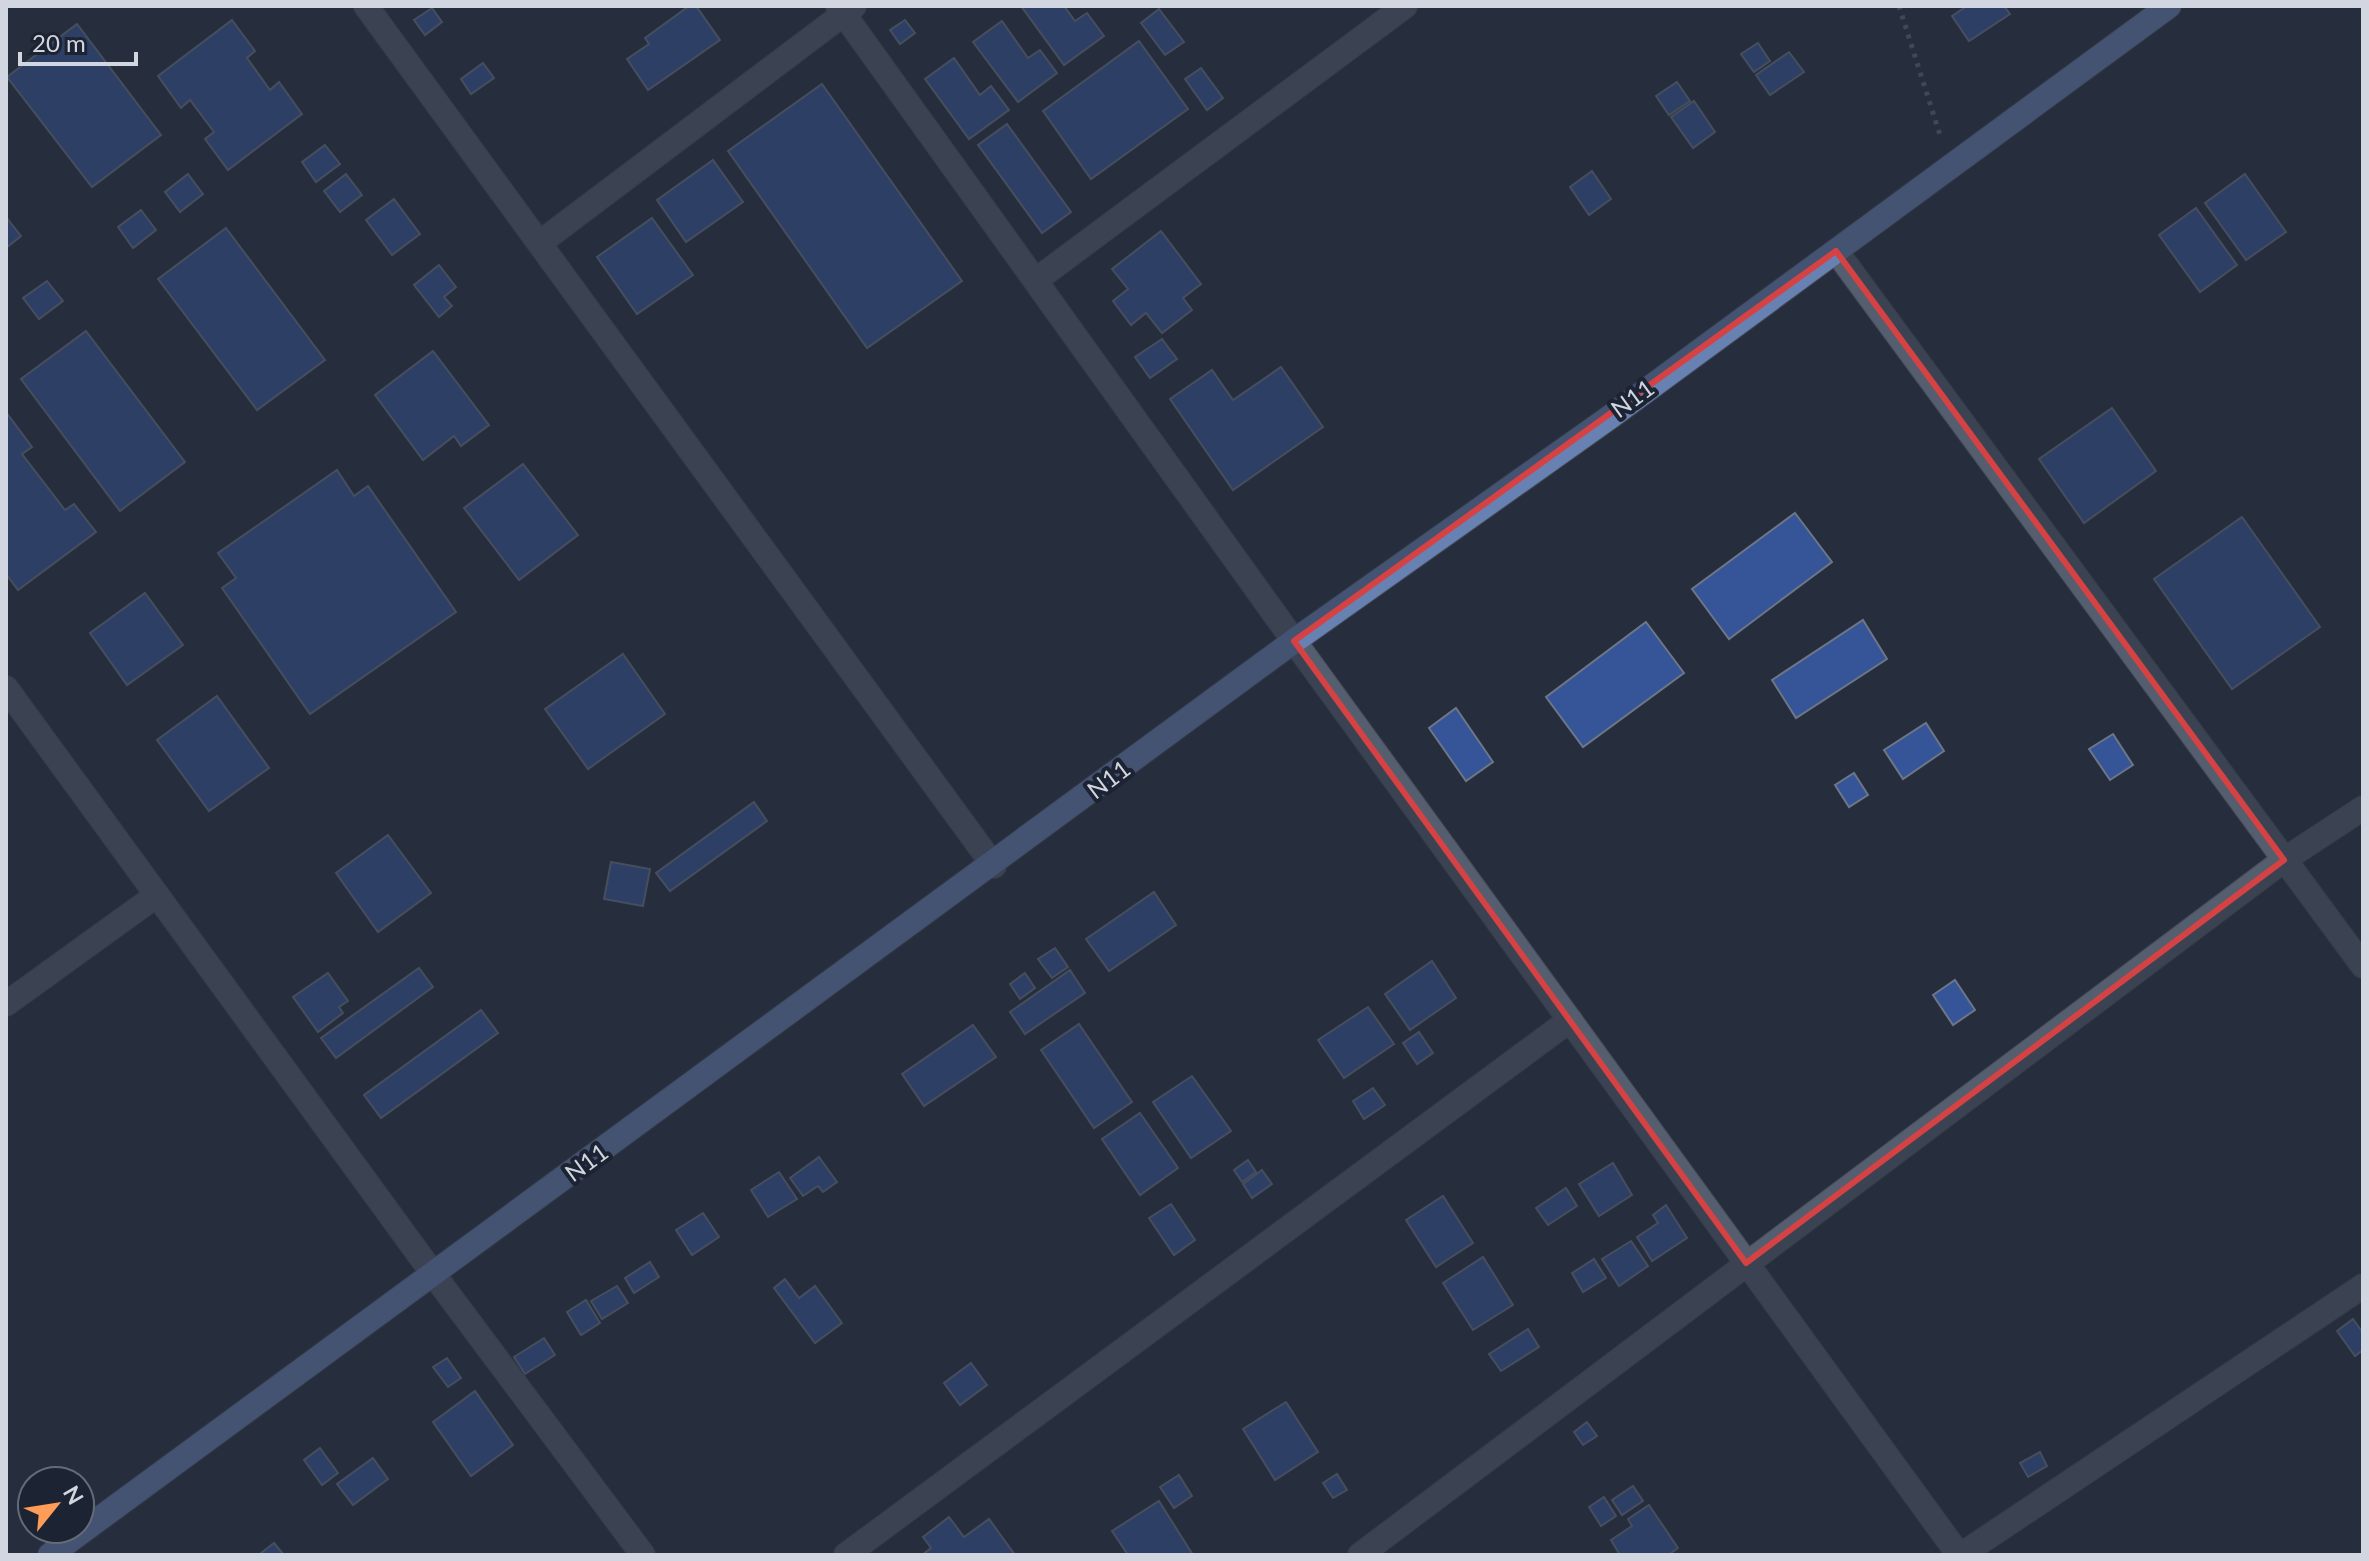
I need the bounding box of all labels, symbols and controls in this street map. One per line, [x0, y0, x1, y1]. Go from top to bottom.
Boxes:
scale bar [20, 16, 136, 66]
text: 20 m [32, 28, 86, 57]
street label: N11 [1605, 372, 1659, 423]
street label: N11 [1081, 753, 1135, 804]
street label: N11 [559, 1136, 613, 1187]
north arrow [16, 1465, 96, 1545]
text: N [58, 1481, 90, 1509]

